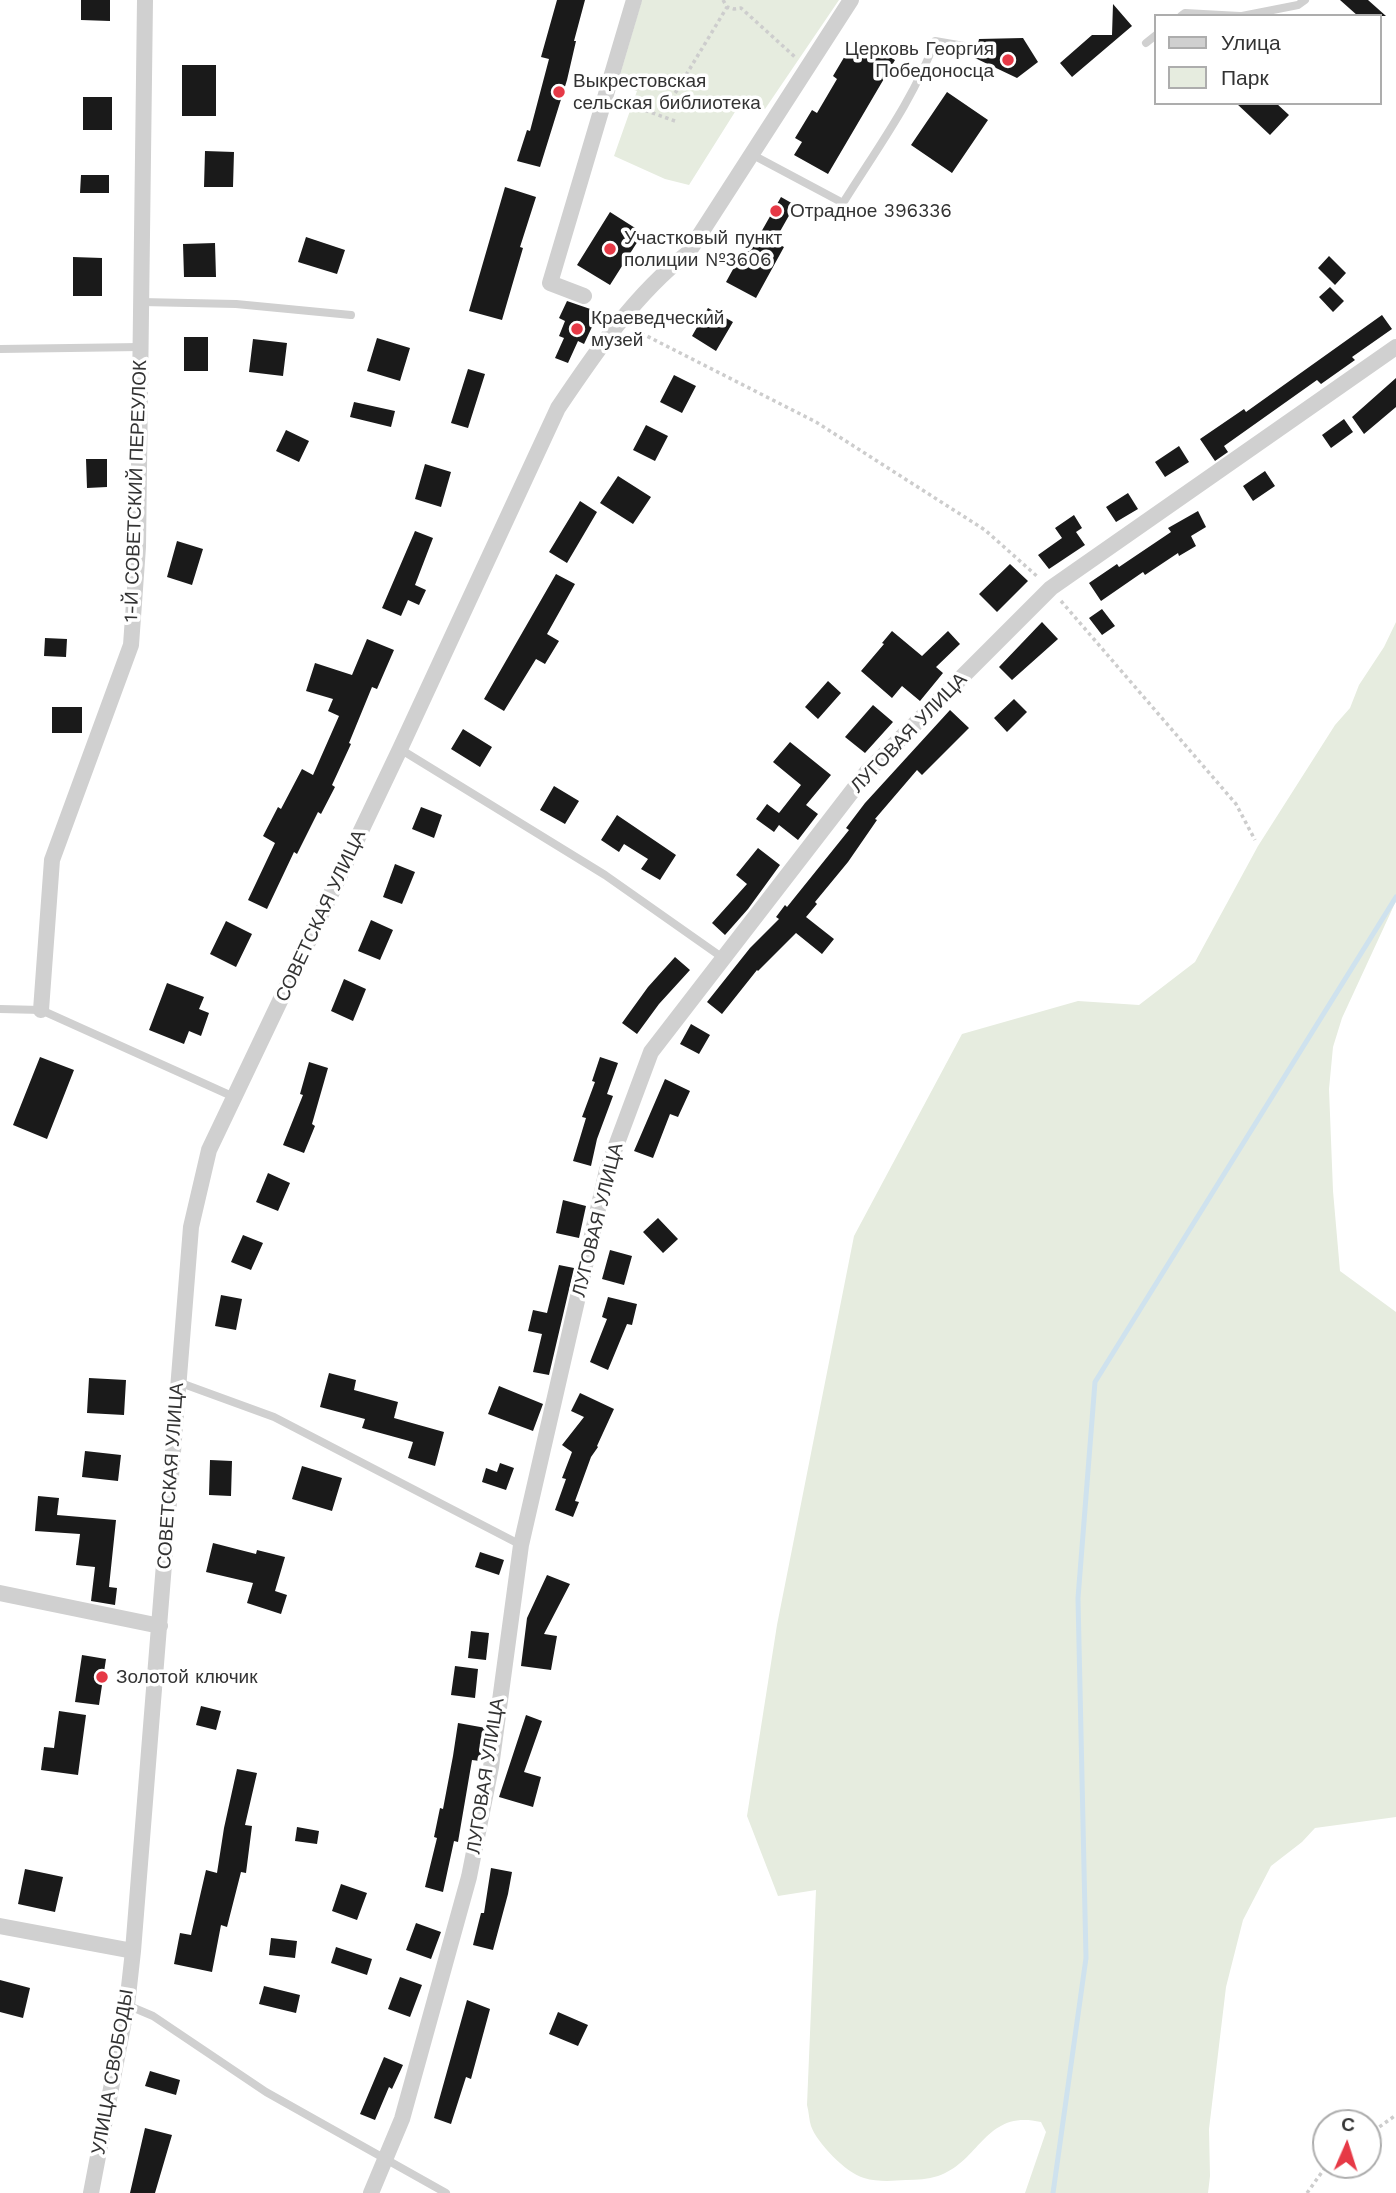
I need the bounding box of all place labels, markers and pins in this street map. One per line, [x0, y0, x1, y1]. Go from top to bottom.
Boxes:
place label: Церковь Георгия Победоносца [845, 38, 994, 82]
marker: Церковь Георгия Победоносца [1000, 52, 1016, 68]
place label: Выкрестовская сельская библиотека [573, 70, 761, 114]
marker: Выкрестовская сельская библиотека [551, 84, 567, 100]
place label: Отрадное 396336 [790, 200, 952, 222]
marker: Отрадное 396336 [768, 203, 784, 219]
place label: Участковый пункт полиции №3606 [624, 227, 782, 271]
marker: Участковый пункт полиции №3606 [602, 241, 618, 257]
place label: Краеведческий музей [591, 307, 724, 351]
marker: Краеведческий музей [569, 321, 585, 337]
place label: Золотой ключик [116, 1666, 257, 1688]
marker: Золотой ключик [94, 1669, 110, 1685]

